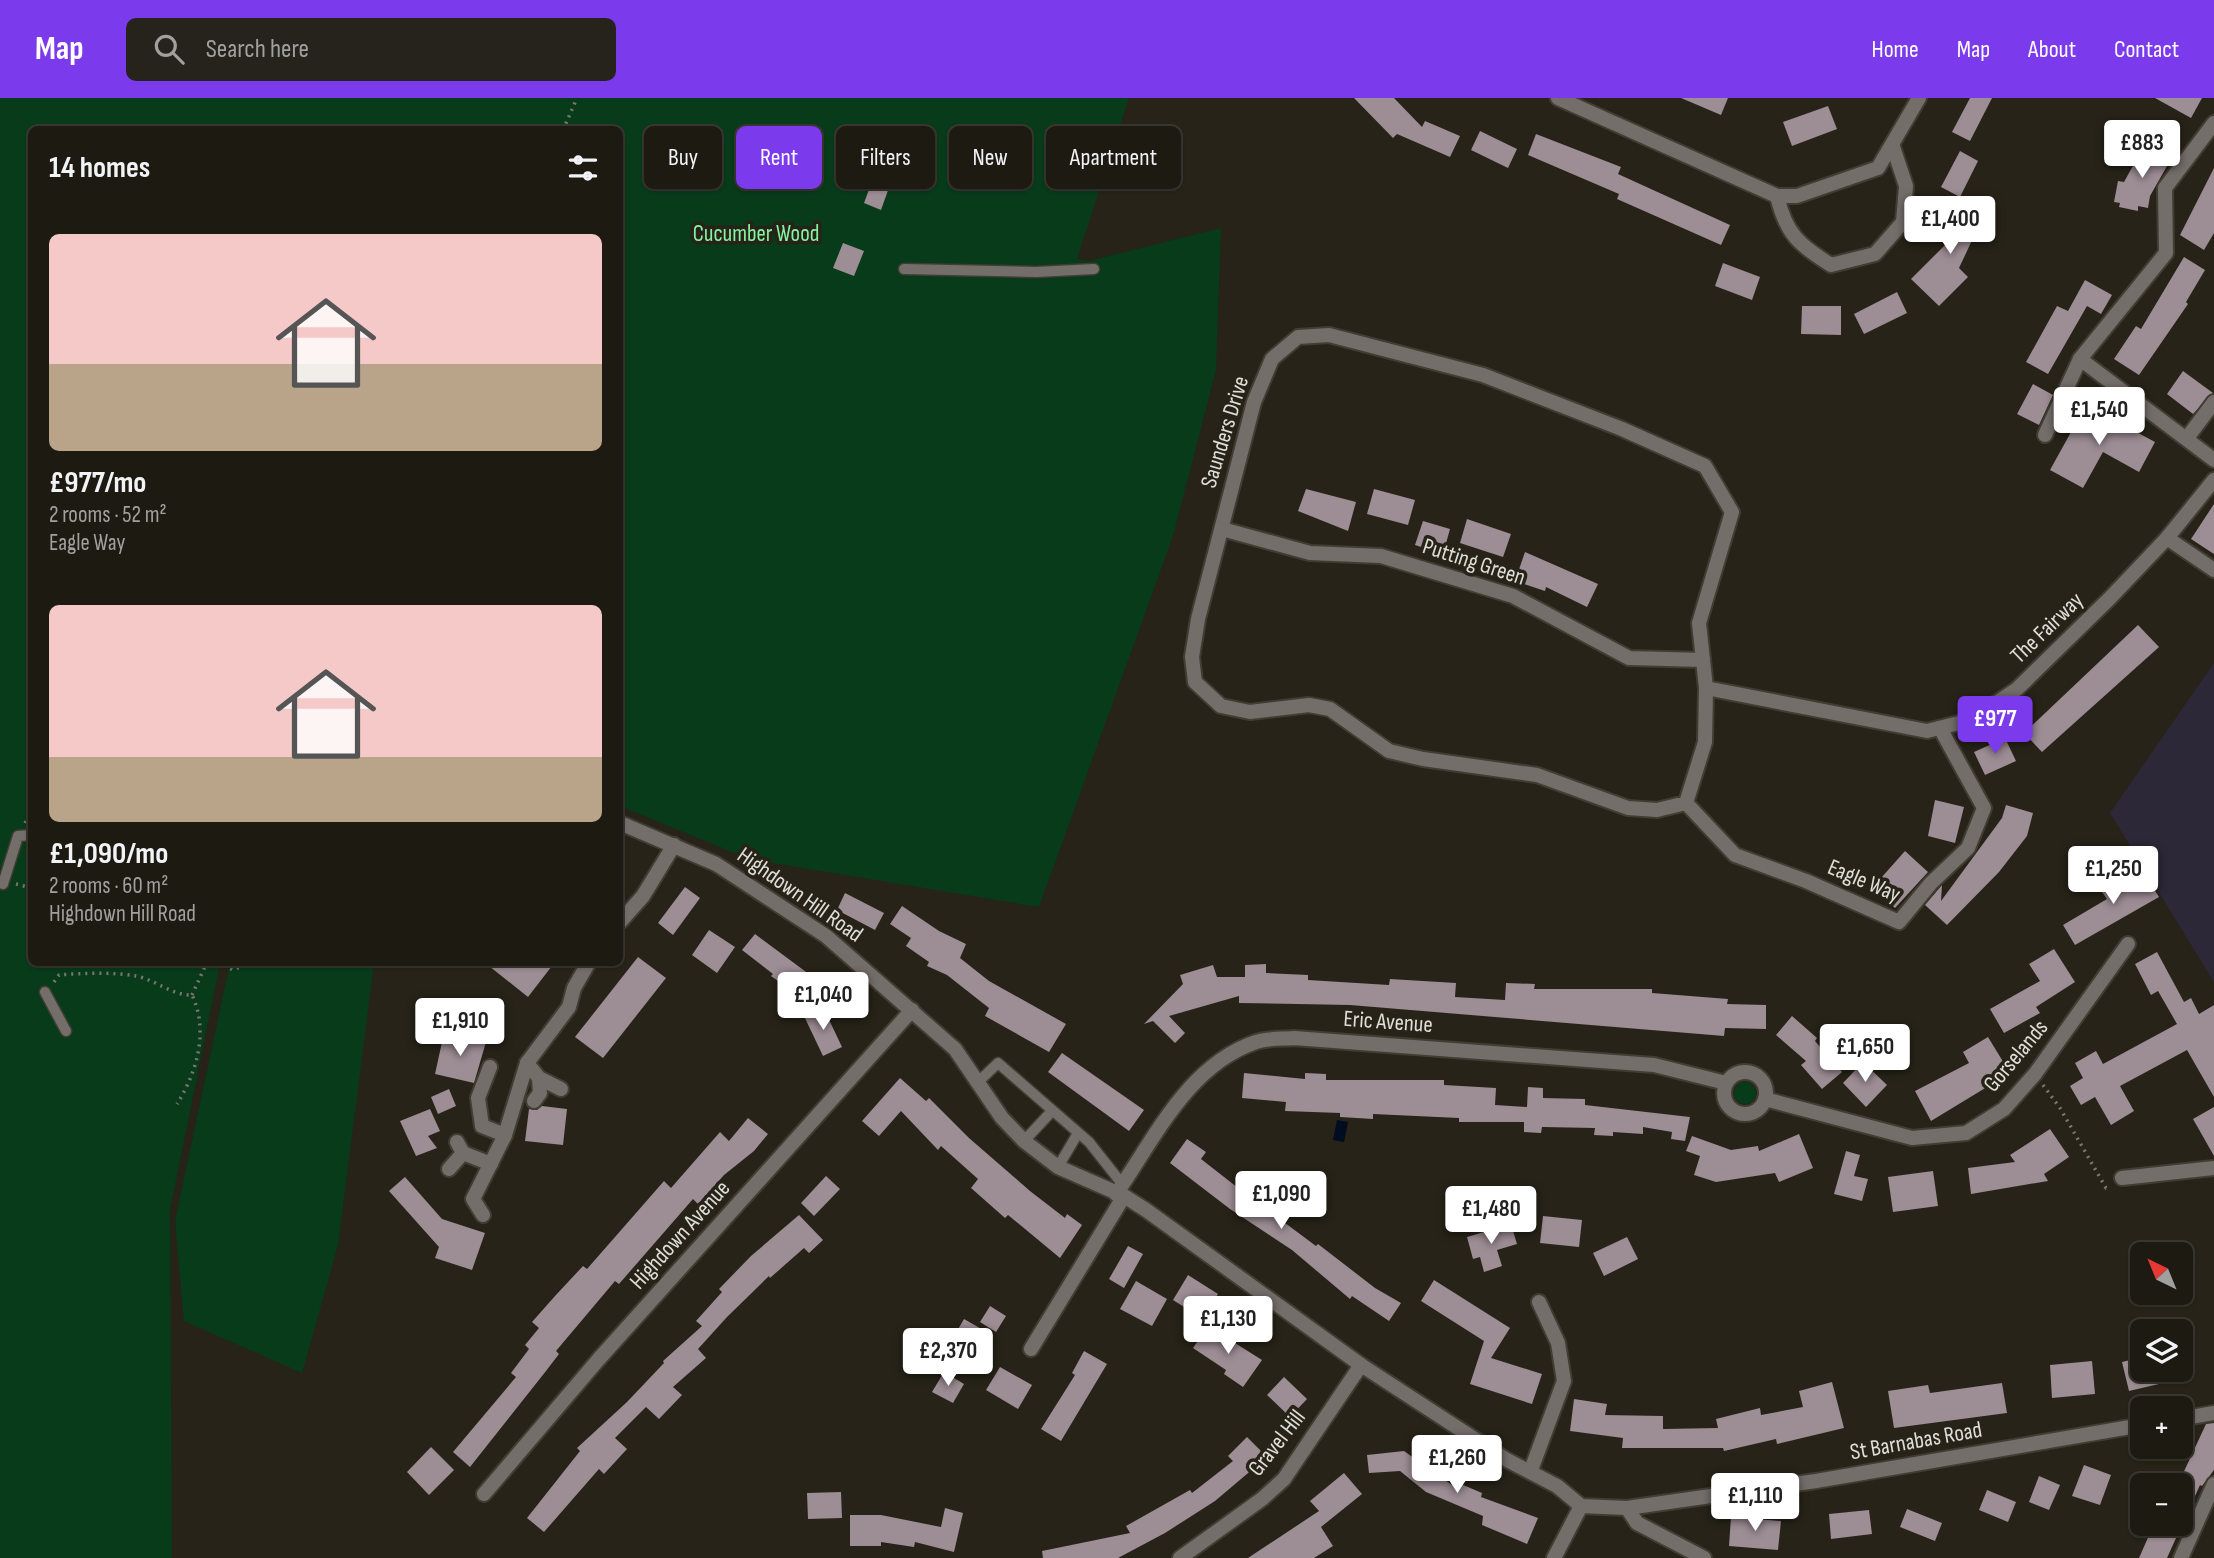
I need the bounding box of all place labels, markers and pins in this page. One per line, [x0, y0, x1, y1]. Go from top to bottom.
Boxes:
pin: £883 [2101, 120, 2183, 180]
pin: £1,400 [1893, 197, 2007, 256]
pin: £1,540 [2042, 388, 2156, 447]
pin: £977 [1954, 696, 2036, 756]
pin: £1,250 [2056, 846, 2170, 906]
pin: £1,040 [766, 972, 880, 1032]
pin: £1,910 [403, 998, 517, 1058]
pin: £1,650 [1808, 1024, 1922, 1084]
pin: £1,090 [1224, 1172, 1338, 1231]
pin: £1,480 [1434, 1186, 1548, 1246]
pin: £1,130 [1171, 1296, 1285, 1356]
pin: £2,370 [891, 1328, 1005, 1388]
pin: £1,260 [1400, 1436, 1514, 1495]
pin: £1,110 [1698, 1474, 1812, 1533]

